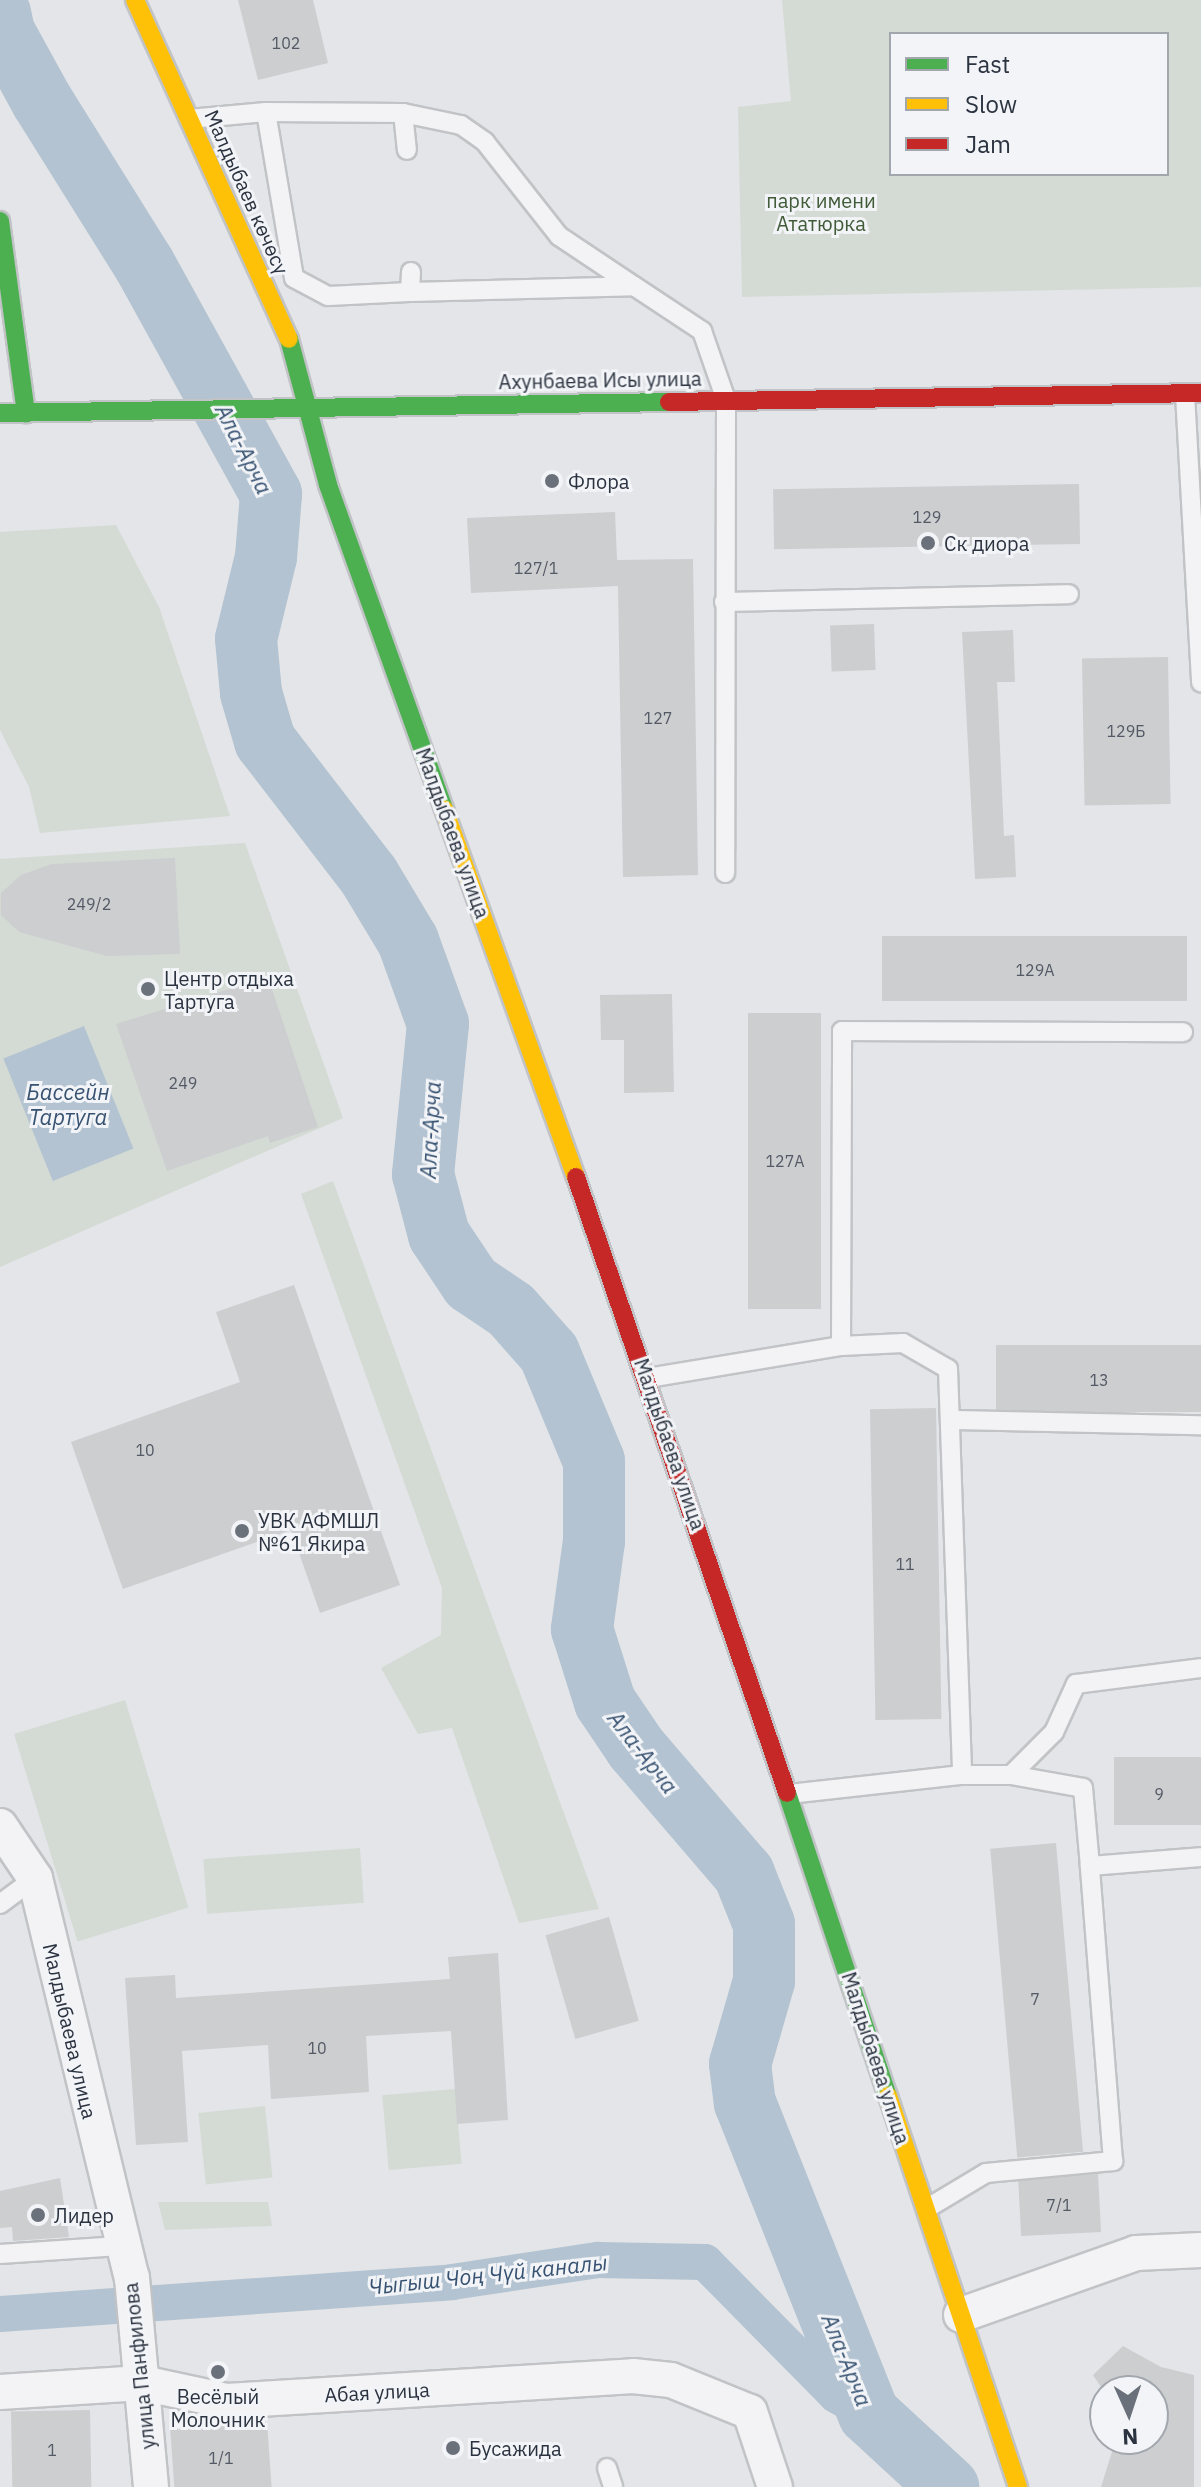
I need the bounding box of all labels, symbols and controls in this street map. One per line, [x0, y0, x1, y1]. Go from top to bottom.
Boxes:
legend [889, 32, 1169, 176]
house number: 102 [272, 33, 300, 53]
text: Fast [965, 48, 1010, 80]
text: Slow [965, 88, 1017, 120]
street label: Малдыбаев көчөсү [200, 106, 294, 278]
text: Jam [965, 128, 1011, 160]
park label: парк имени Ататюрка [766, 189, 876, 236]
street label: Ахунбаева Исы улица [498, 366, 702, 394]
water label: Ала-Арча [210, 400, 278, 498]
place label: Флора [568, 469, 629, 493]
marker: Флора [543, 472, 561, 490]
house number: 129 [913, 507, 941, 527]
place label: Ск диора [944, 531, 1029, 555]
marker: Ск диора [919, 534, 937, 552]
house number: 127/1 [514, 558, 558, 578]
house number: 127 [644, 708, 672, 728]
house number: 129Б [1107, 721, 1145, 741]
street label: Малдыбаева улица [411, 744, 495, 922]
house number: 249/2 [67, 894, 111, 914]
house number: 129А [1015, 960, 1055, 980]
place label: Центр отдыха Тартуга [164, 966, 294, 1013]
marker: Центр отдыха Тартуга [139, 980, 157, 998]
house number: 249 [169, 1073, 197, 1093]
water label: Бассейн Тартуга [26, 1078, 110, 1130]
water label: Ала-Арча [414, 1081, 446, 1179]
house number: 127А [765, 1151, 805, 1171]
street label: Малдыбаева улица [629, 1355, 711, 1533]
house number: 13 [1089, 1370, 1109, 1390]
house number: 10 [135, 1440, 155, 1460]
place label: УВК АФМШЛ №61 Якира [258, 1508, 379, 1555]
marker: УВК АФМШЛ №61 Якира [233, 1522, 251, 1540]
house number: 11 [895, 1554, 915, 1574]
water label: Ала-Арча [603, 1706, 683, 1798]
house number: 9 [1154, 1784, 1164, 1804]
street label: Малдыбаева улица [38, 1941, 102, 2121]
street label: Малдыбаева улица [837, 1969, 915, 2147]
house number: 7 [1030, 1989, 1040, 2009]
house number: 10 [307, 2038, 327, 2058]
house number: 7/1 [1046, 2195, 1072, 2215]
place label: Лидер [54, 2203, 114, 2227]
marker: Лидер [29, 2206, 47, 2224]
water label: Чыгыш Чоң Чүй каналы [367, 2248, 609, 2300]
street label: улица Панфилова [118, 2281, 160, 2451]
water label: Ала-Арча [817, 2310, 877, 2410]
marker: Весёлый Молочник [209, 2363, 227, 2381]
north arrow [1089, 2375, 1169, 2455]
street label: Абая улица [324, 2377, 430, 2407]
place label: Весёлый Молочник [170, 2384, 266, 2431]
text: N [1121, 2423, 1139, 2452]
place label: Бусажида [469, 2436, 562, 2460]
marker: Бусажида [444, 2439, 462, 2457]
house number: 1 [47, 2440, 57, 2460]
house number: 1/1 [208, 2448, 234, 2468]

